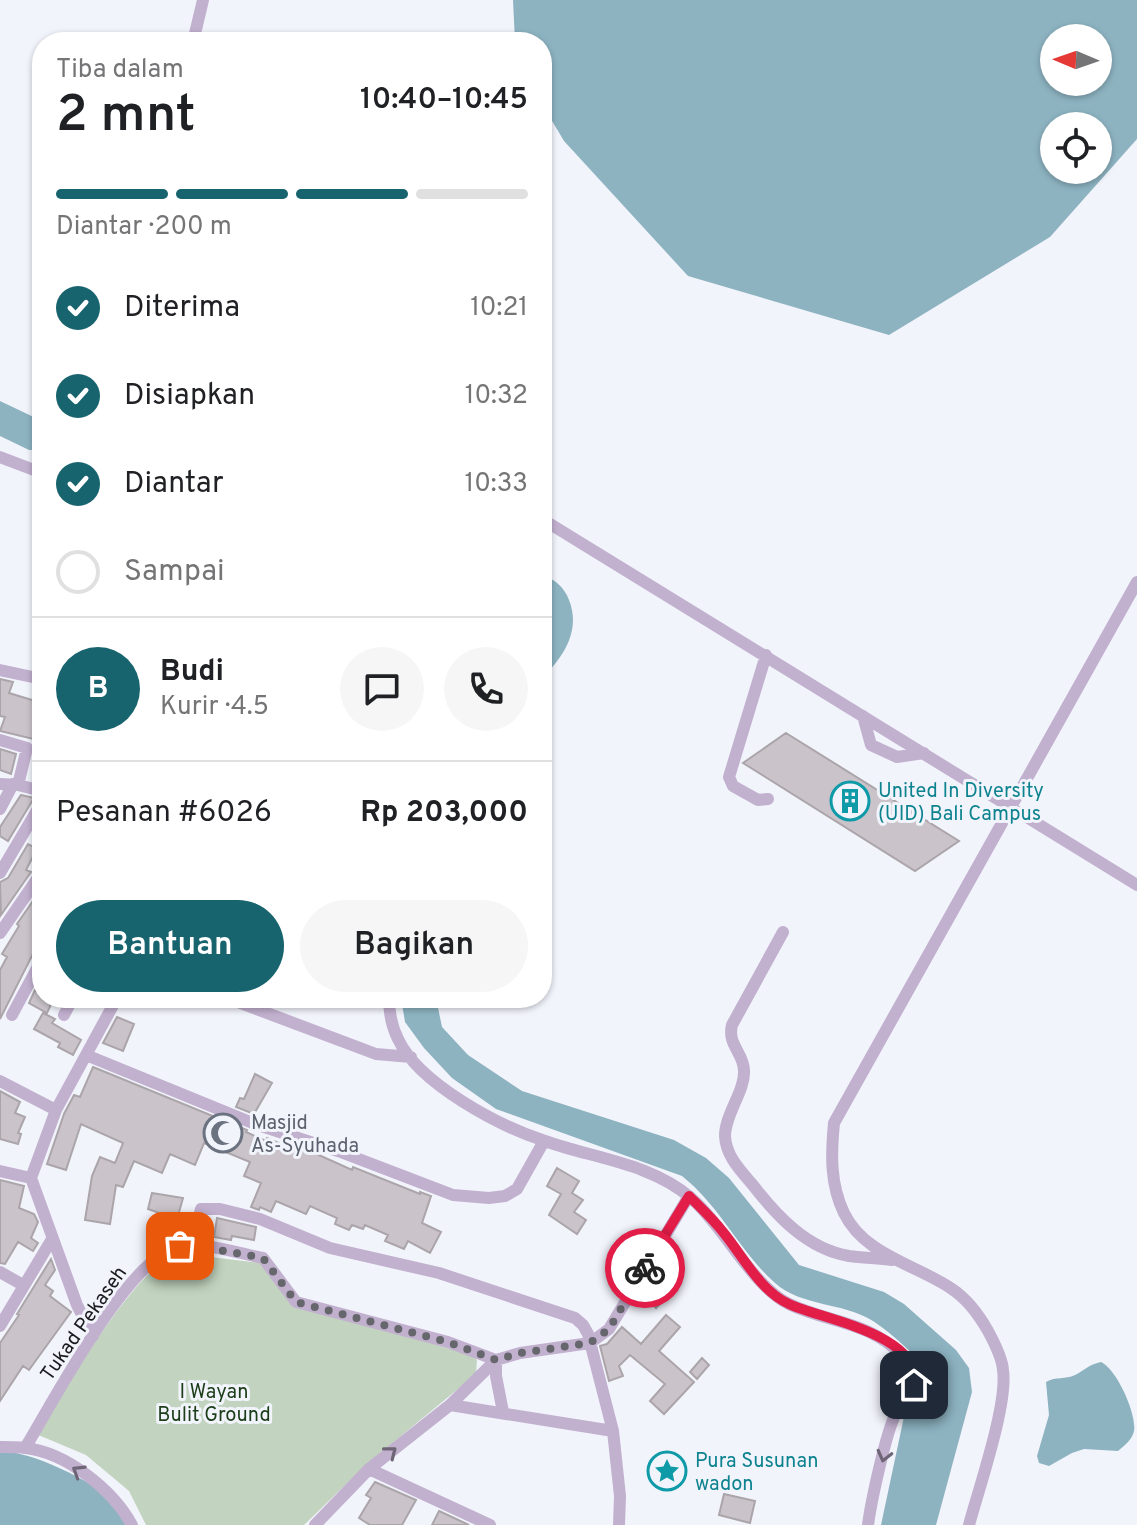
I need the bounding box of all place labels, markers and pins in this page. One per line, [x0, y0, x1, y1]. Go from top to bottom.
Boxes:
place label: United In Diversity (UID) Bali Campus [878, 779, 1044, 828]
building icon: United In Diversity (UID) Bali Campus [829, 780, 871, 822]
place label: Masjid As-Syuhada [251, 1111, 359, 1160]
mosque icon: Masjid As-Syuhada [202, 1112, 244, 1154]
pin [146, 1212, 214, 1280]
pin [880, 1351, 948, 1419]
place label: Pura Susunan wadon [695, 1449, 819, 1498]
place icon: Pura Susunan wadon [646, 1450, 688, 1492]

